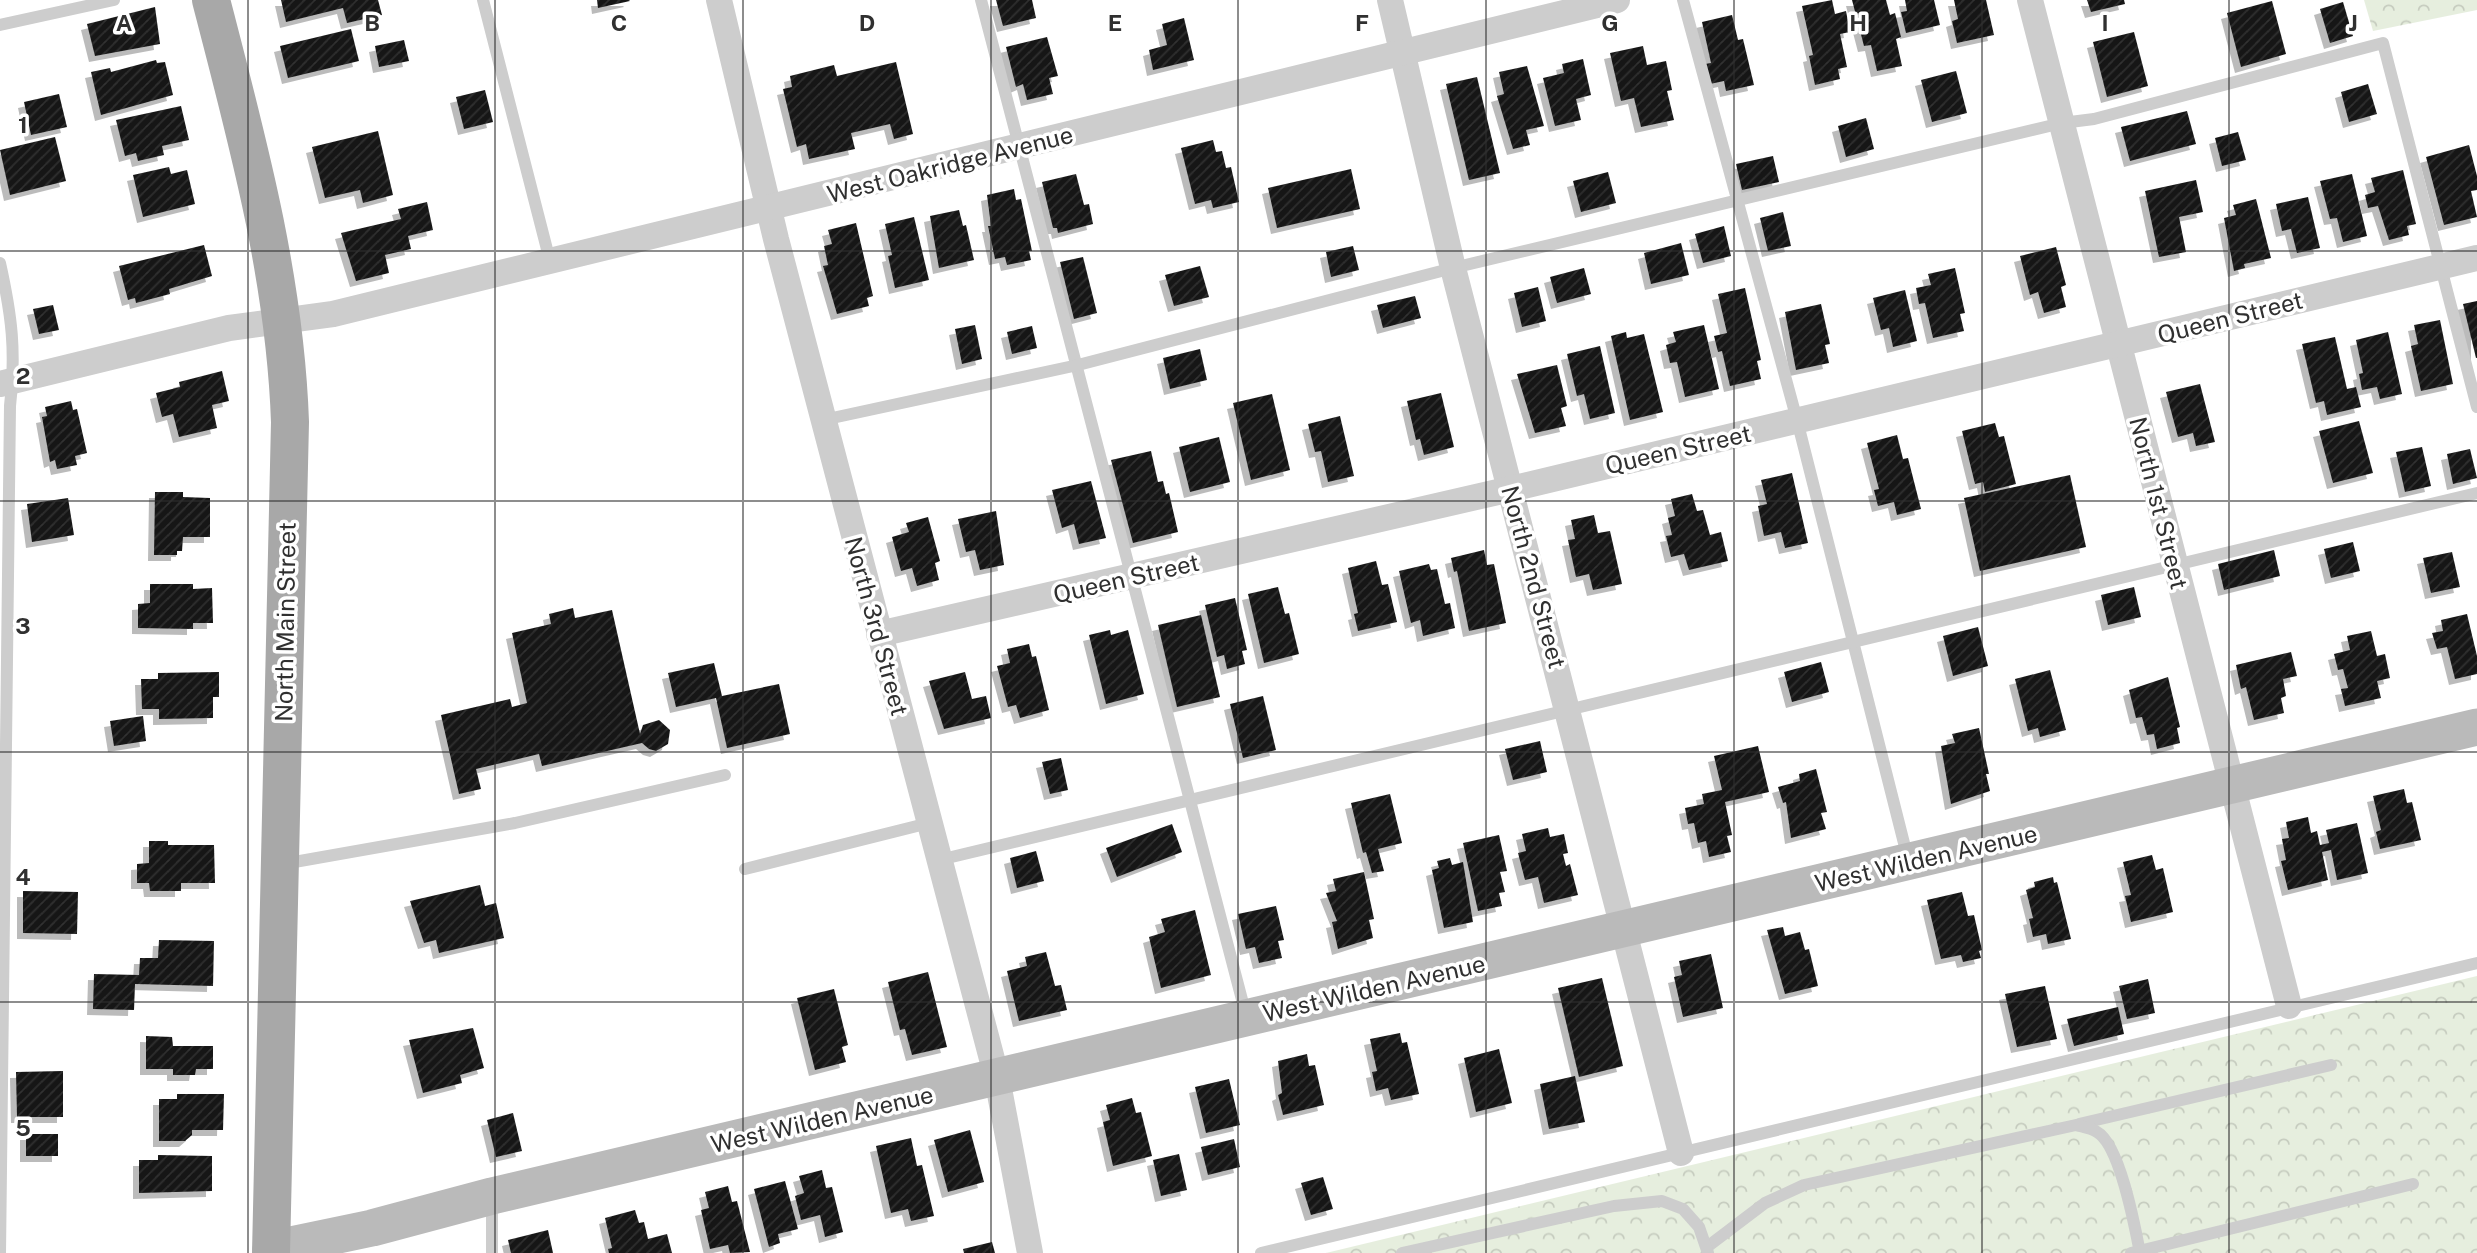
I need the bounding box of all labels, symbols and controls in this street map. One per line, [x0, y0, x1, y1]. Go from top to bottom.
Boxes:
text: A [116, 9, 133, 36]
text: B [364, 9, 380, 36]
text: C [611, 9, 627, 36]
text: D [859, 9, 875, 36]
text: E [1108, 9, 1122, 36]
text: F [1355, 9, 1369, 36]
text: G [1601, 9, 1619, 36]
text: H [1849, 9, 1867, 36]
text: I [2101, 9, 2109, 36]
text: J [2348, 9, 2358, 36]
text: 1 [18, 111, 28, 138]
street label: West Oakridge Avenue [824, 120, 1076, 208]
street label: Queen Street [2154, 285, 2306, 349]
text: 2 [16, 362, 30, 389]
street label: North 1st Street [2124, 414, 2194, 592]
street label: Queen Street [1602, 419, 1754, 479]
street label: North 2nd Street [1496, 483, 1572, 671]
street label: North Main Street [269, 522, 301, 722]
street label: North 3rd Street [840, 533, 914, 719]
street label: Queen Street [1050, 548, 1202, 608]
text: 3 [15, 612, 31, 639]
street label: West Wilden Avenue [1812, 819, 2040, 897]
text: 4 [15, 863, 31, 890]
street label: West Wilden Avenue [1260, 949, 1488, 1027]
street label: West Wilden Avenue [708, 1080, 936, 1158]
text: 5 [15, 1114, 31, 1141]

